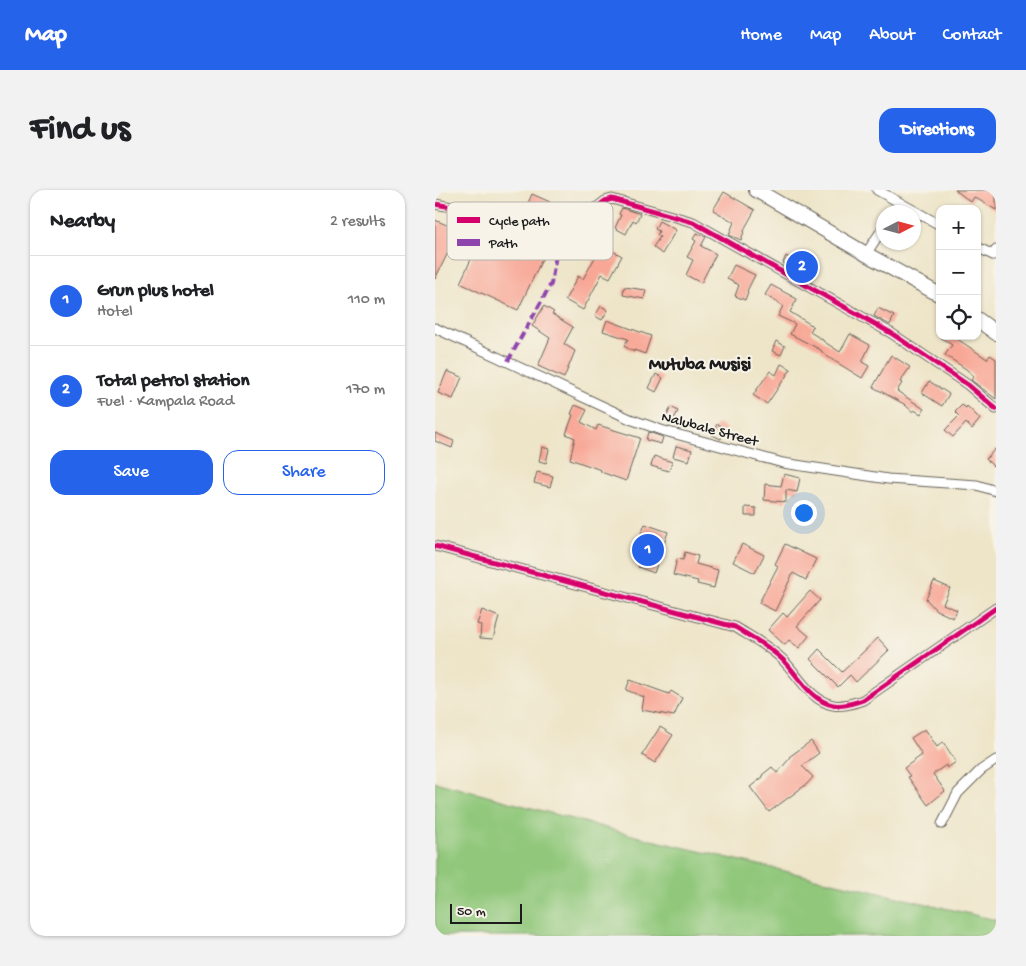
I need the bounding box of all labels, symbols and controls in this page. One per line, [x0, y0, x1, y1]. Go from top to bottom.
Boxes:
text: Map [25, 21, 67, 50]
text: Home [740, 25, 782, 46]
text: Map [810, 25, 841, 46]
text: About [869, 25, 915, 46]
text: Contact [943, 25, 1001, 46]
button: Directions [879, 108, 996, 153]
text: Find us [30, 110, 130, 151]
legend [447, 202, 613, 260]
north arrow [876, 205, 921, 250]
map controls [936, 205, 981, 340]
button: + [936, 205, 981, 250]
text: Nearby [50, 210, 115, 235]
text: 2 results [330, 213, 385, 232]
text: Cycle path [489, 214, 550, 231]
text: Path [488, 236, 518, 253]
pin: 2 [786, 248, 818, 286]
button: − [936, 250, 981, 295]
text: Grun plus hotel [97, 280, 214, 303]
text: 1 [63, 291, 69, 310]
text: 110 m [348, 291, 385, 310]
button: locate [936, 295, 981, 340]
text: Hotel [97, 303, 133, 322]
district label: Mutuba Musisi [649, 355, 751, 376]
text: Total petrol station [97, 370, 249, 393]
text: 2 [62, 381, 70, 400]
text: 170 m [346, 381, 385, 400]
text: Fuel · Kampala Road [97, 393, 234, 412]
street label: Nalubale Street [659, 408, 762, 452]
button: Save [50, 450, 213, 495]
button: Share [223, 450, 385, 495]
your location [791, 500, 817, 526]
pin: 1 [632, 531, 664, 569]
scale bar [450, 901, 523, 924]
text: 50 m [457, 904, 486, 921]

